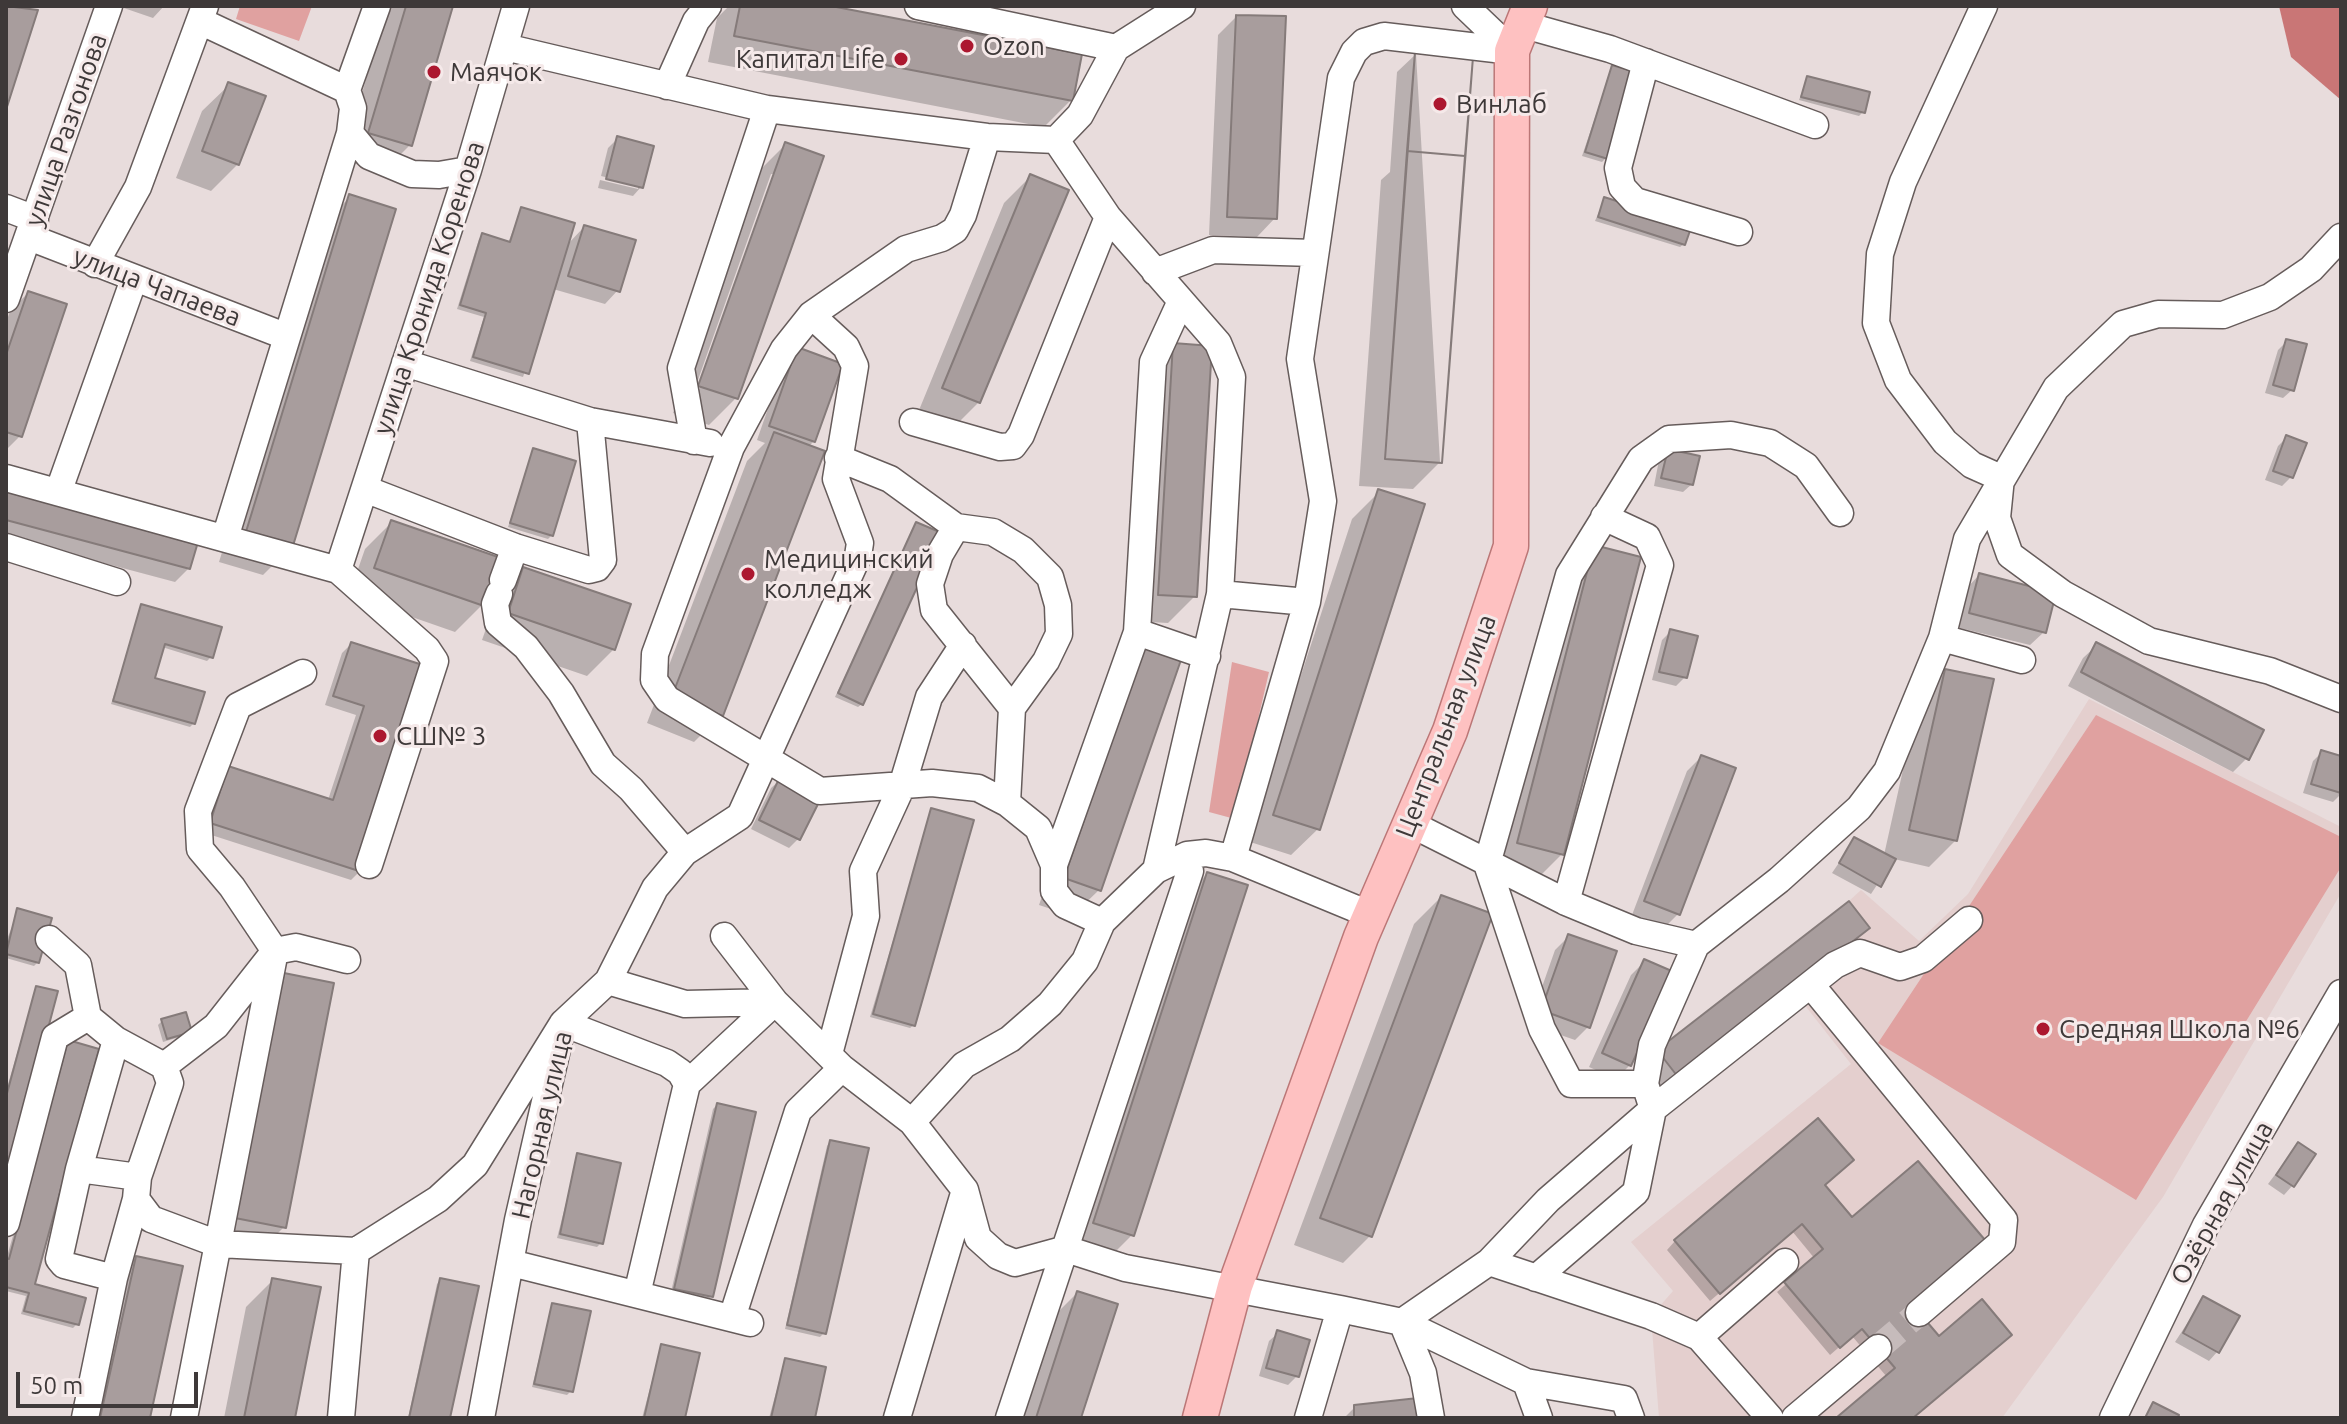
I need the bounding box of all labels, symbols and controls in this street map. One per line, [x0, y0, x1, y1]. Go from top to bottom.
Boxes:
street label: улица Разгонова [18, 29, 114, 231]
place label: Ozon [983, 30, 1045, 62]
marker: Ozon [958, 37, 976, 55]
place label: Капитал Life [736, 43, 885, 75]
marker: Капитал Life [892, 50, 910, 68]
place label: Маячок [450, 56, 542, 88]
marker: Маячок [425, 63, 443, 81]
place label: Винлаб [1456, 88, 1547, 120]
marker: Винлаб [1431, 95, 1449, 113]
street label: улица Кронида Коренова [367, 137, 491, 439]
street label: улица Чапаева [69, 241, 245, 333]
place label: Медицинский колледж [764, 543, 934, 604]
marker: Медицинский колледж [739, 565, 757, 583]
street label: Центральная улица [1389, 610, 1503, 842]
place label: СШ№ 3 [396, 720, 486, 752]
marker: СШ№ 3 [371, 727, 389, 745]
place label: Средняя Школа №6 [2059, 1013, 2300, 1045]
marker: Средняя Школа №6 [2034, 1020, 2052, 1038]
street label: Нагорная улица [505, 1028, 579, 1222]
street label: Озёрная улица [2164, 1116, 2280, 1290]
scale bar [20, 1356, 202, 1406]
text: 50 m [30, 1372, 83, 1399]

